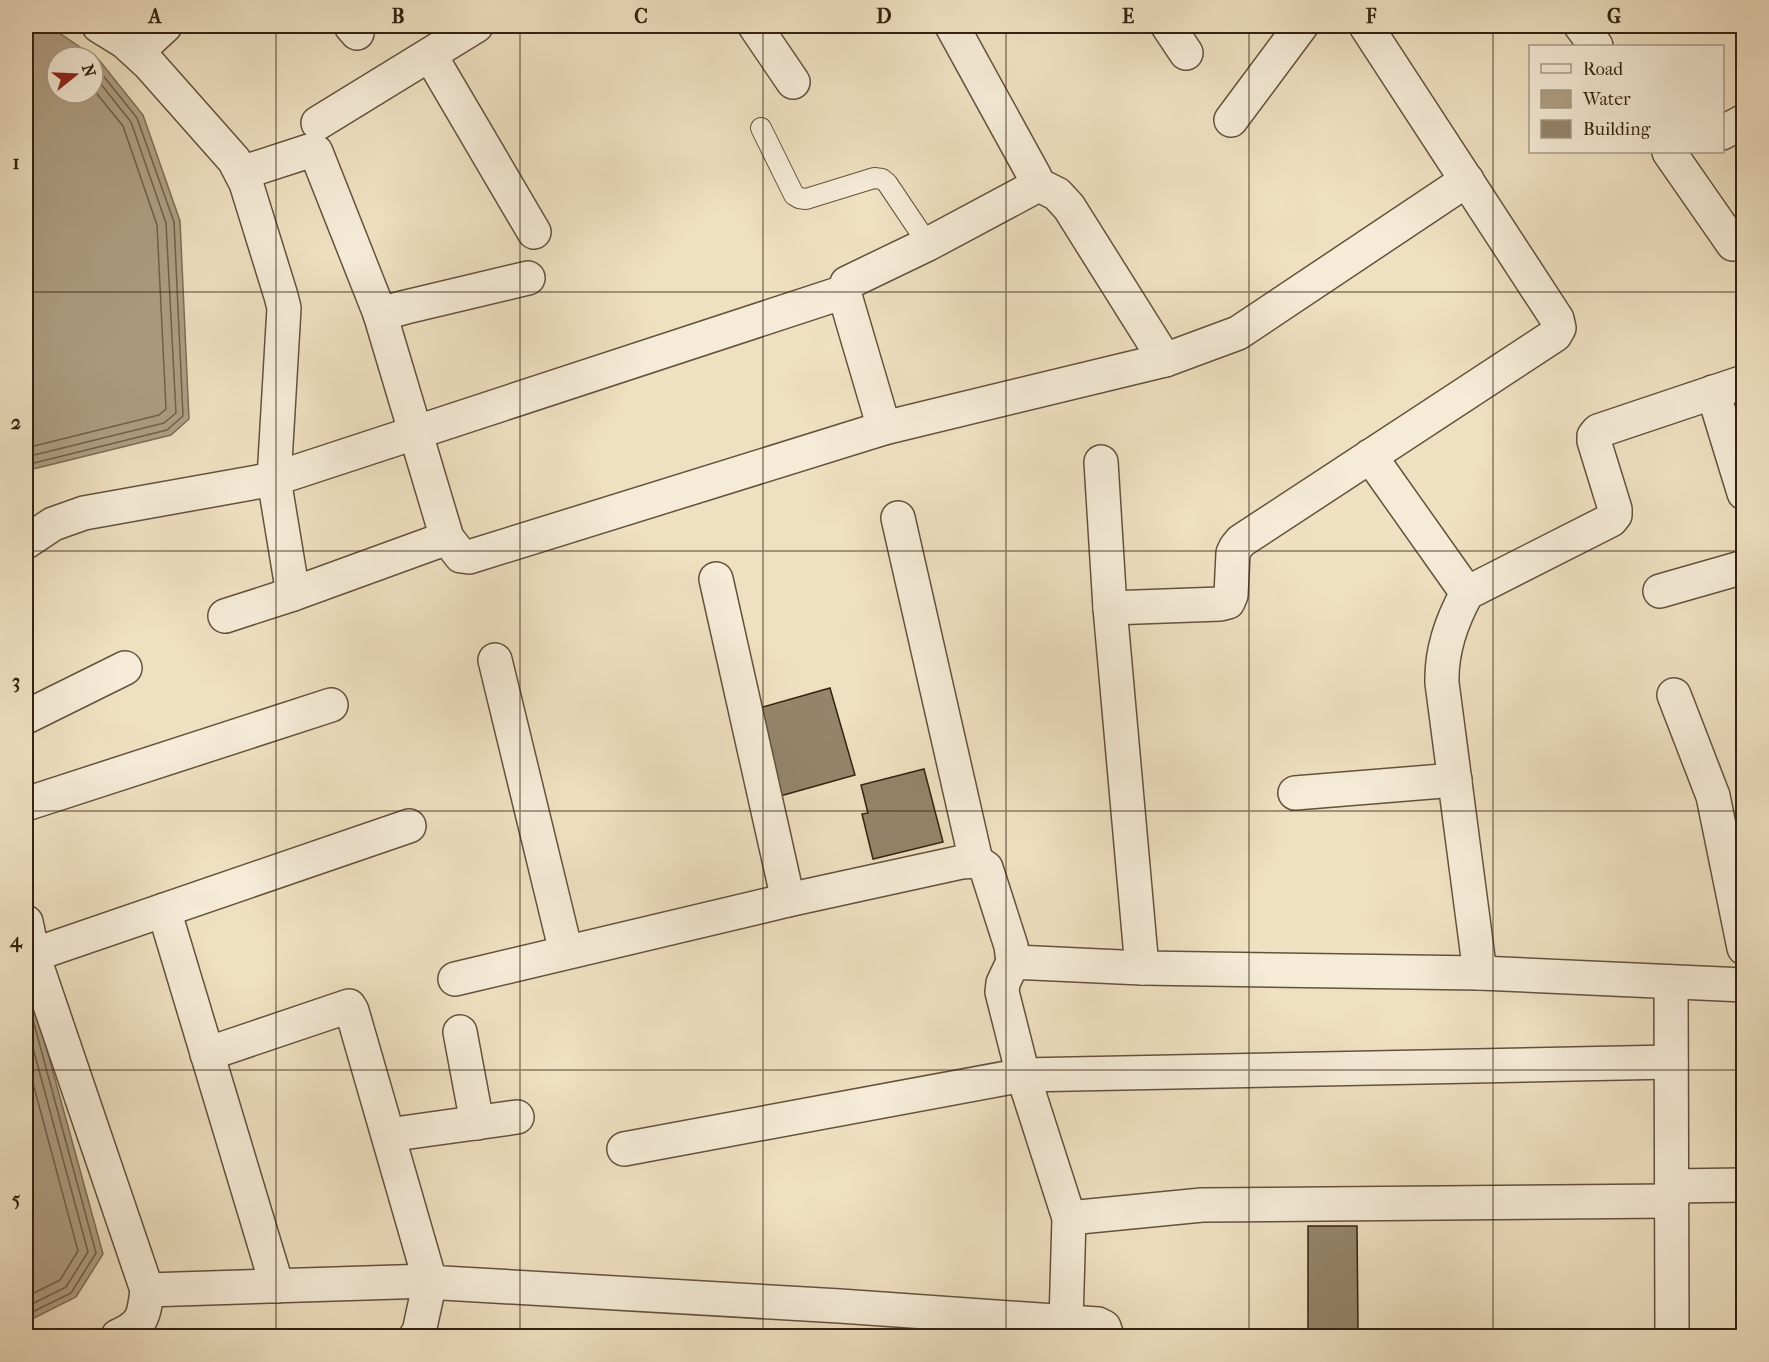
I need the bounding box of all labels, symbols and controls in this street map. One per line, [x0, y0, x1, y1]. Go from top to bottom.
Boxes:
text: A [147, 5, 163, 28]
text: B [391, 5, 405, 28]
text: C [634, 5, 648, 28]
text: D [876, 5, 892, 28]
text: E [1122, 5, 1134, 28]
text: F [1365, 5, 1377, 28]
text: G [1607, 5, 1621, 28]
north arrow [45, 45, 105, 105]
legend [1529, 45, 1724, 153]
text: Road [1583, 59, 1623, 80]
text: N [78, 62, 100, 80]
text: Water [1582, 89, 1631, 110]
text: Building [1583, 119, 1651, 140]
text: 1 [12, 151, 20, 174]
text: 2 [11, 411, 21, 434]
text: 3 [12, 670, 20, 693]
text: 4 [9, 929, 23, 953]
text: 5 [12, 1188, 21, 1211]

